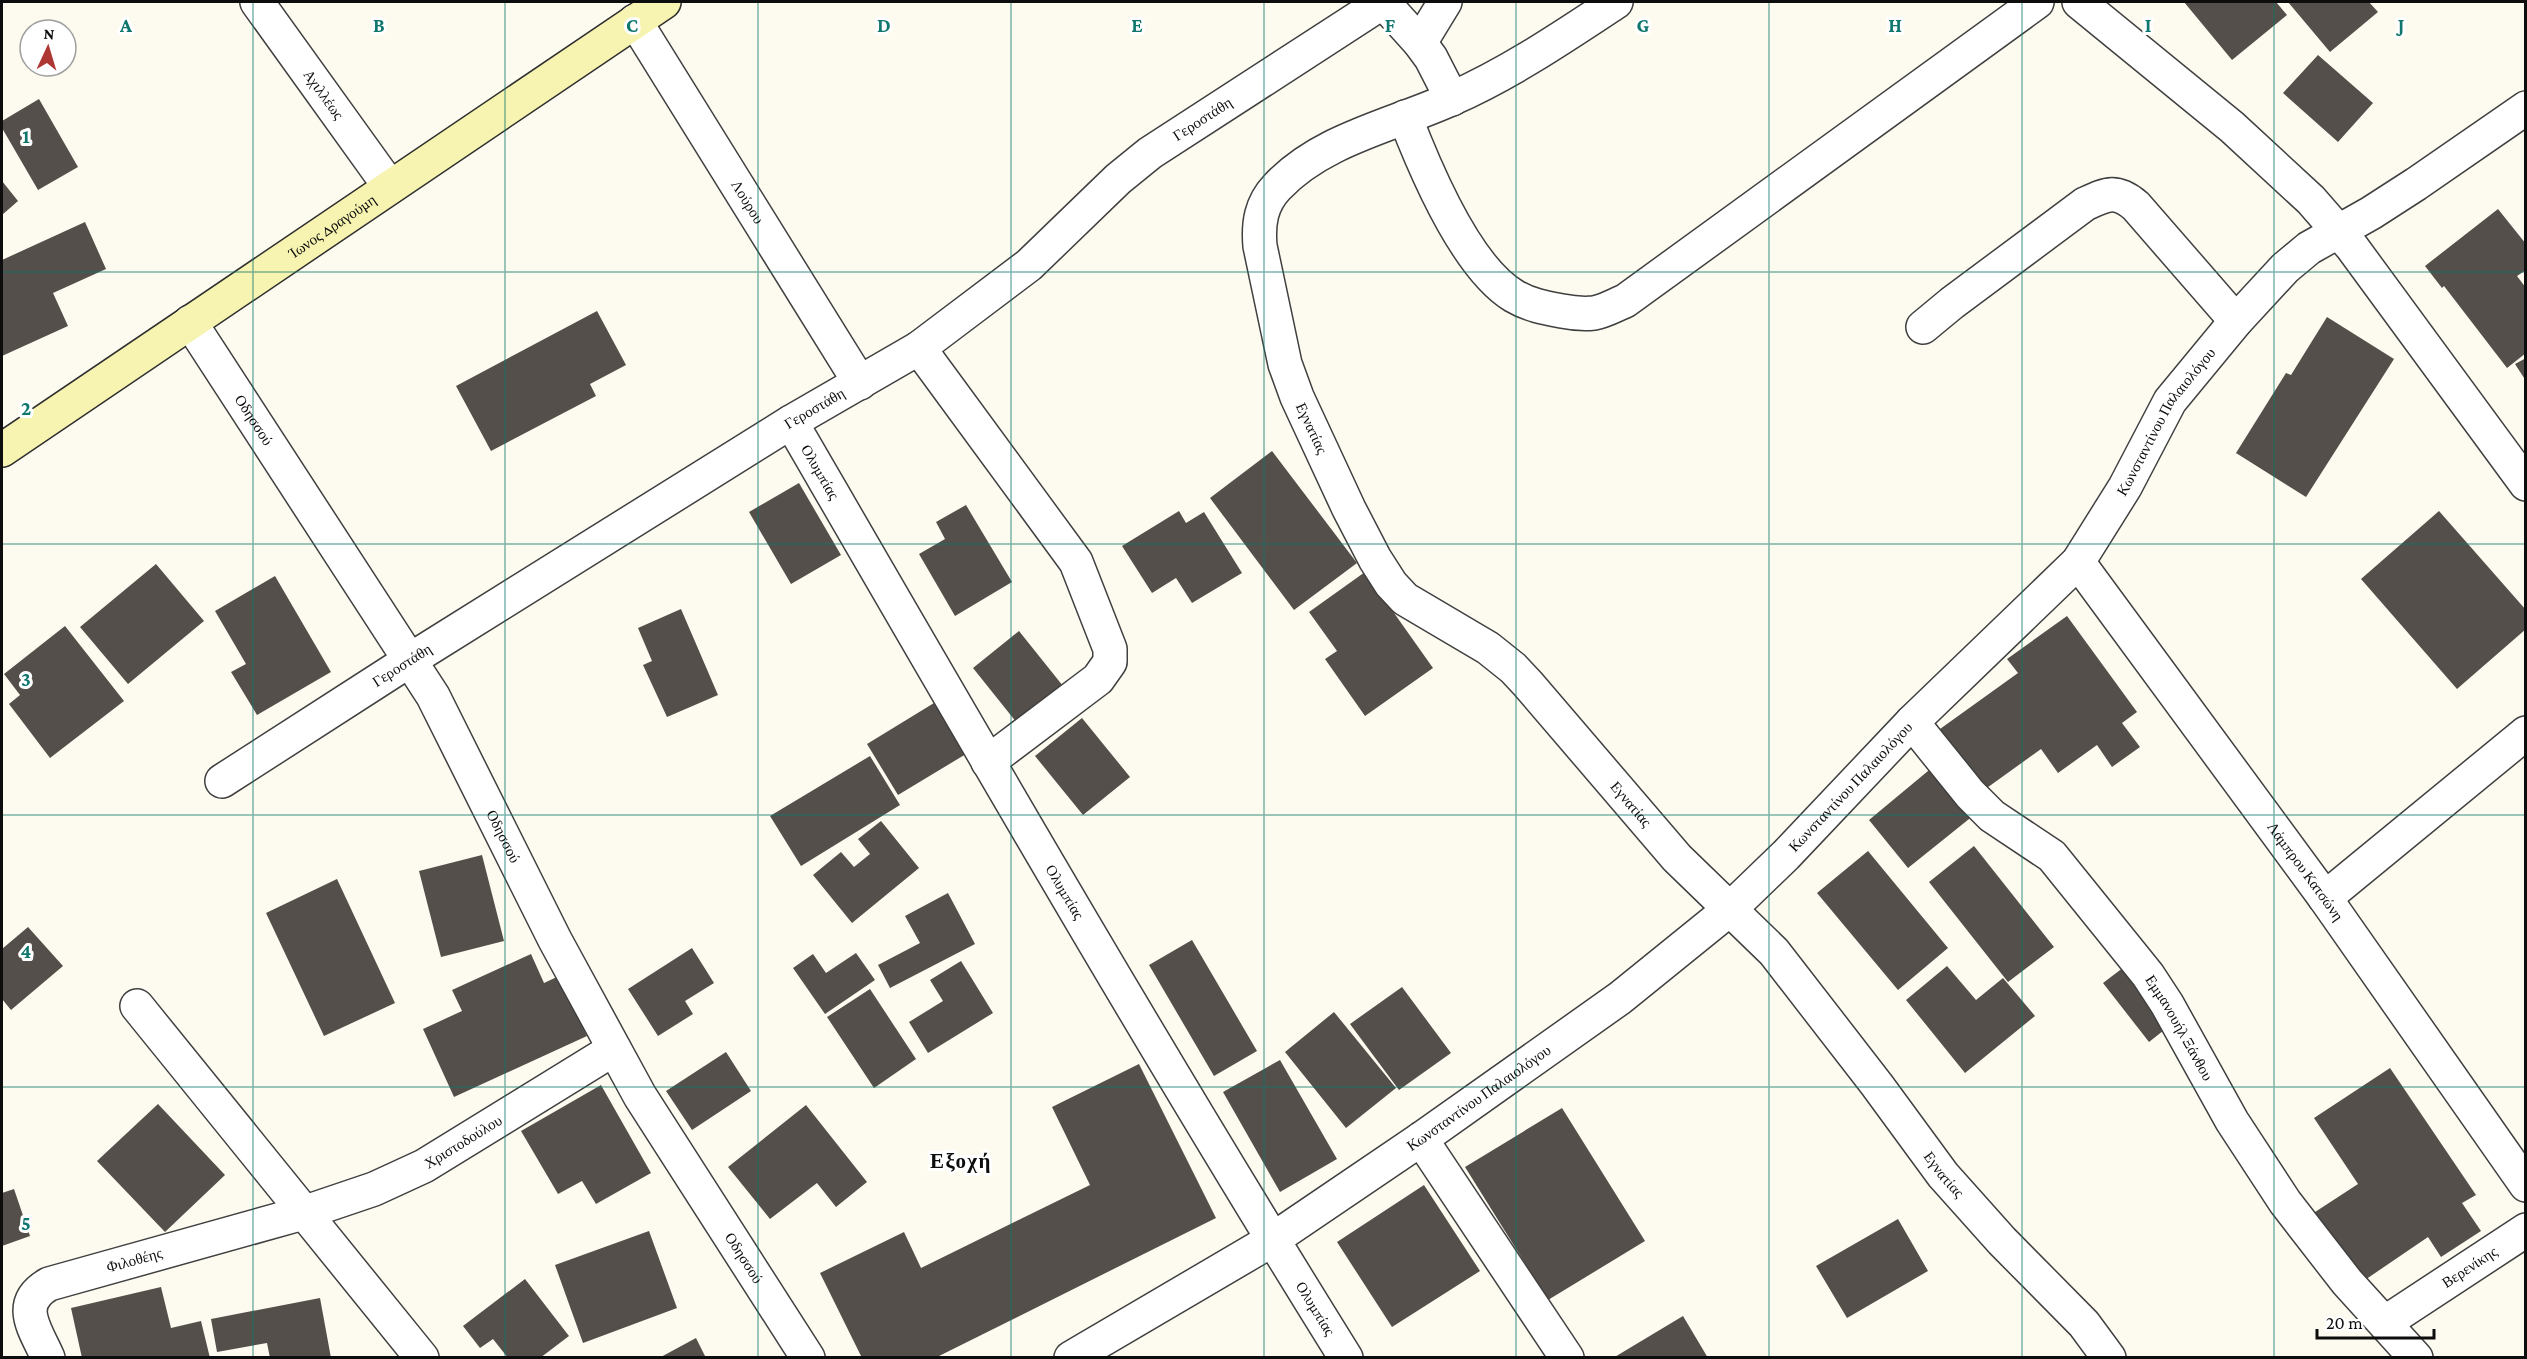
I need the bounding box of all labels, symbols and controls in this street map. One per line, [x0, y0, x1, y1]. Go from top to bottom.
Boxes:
text: A [119, 14, 133, 36]
text: B [373, 14, 385, 36]
text: C [626, 14, 638, 36]
text: D [877, 14, 891, 36]
text: E [1131, 14, 1143, 36]
text: F [1385, 14, 1396, 36]
text: G [1637, 14, 1650, 36]
text: H [1888, 14, 1902, 36]
text: I [2145, 14, 2152, 36]
text: J [2396, 14, 2405, 36]
north arrow [18, 18, 78, 78]
text: N [43, 25, 55, 42]
street label: Αχιλλέως [300, 67, 347, 123]
street label: Γεροστάθη [1170, 94, 1235, 144]
text: 1 [22, 125, 30, 147]
street label: Λούρου [728, 177, 767, 227]
street label: Ίωνος Δραγούμη [285, 191, 379, 262]
street label: Κωνσταντίνου Παλαιολόγου [2114, 345, 2218, 499]
street label: Γεροστάθη [781, 385, 848, 432]
street label: Οδησσού [232, 392, 276, 448]
text: 2 [21, 397, 31, 419]
street label: Εγνατίας [1293, 400, 1330, 456]
street label: Ολυμπίας [798, 442, 842, 502]
street label: Γεροστάθη [369, 640, 435, 690]
text: 3 [21, 668, 31, 690]
street label: Κωνσταντίνου Παλαιολόγου [1785, 719, 1915, 855]
street label: Εγνατίας [1607, 778, 1655, 830]
street label: Οδησσού [483, 807, 523, 865]
street label: Λάμπρου Κατσώνη [2264, 819, 2347, 924]
street label: Ολυμπίας [1042, 862, 1087, 922]
text: 4 [21, 940, 32, 962]
street label: Εμμανουήλ Ξάνθου [2142, 972, 2216, 1083]
street label: Κωνσταντίνου Παλαιολόγου [1404, 1042, 1554, 1154]
street label: Χριστοδούλου [421, 1112, 505, 1172]
street label: Εγνατίας [1921, 1148, 1967, 1201]
district label: Εξοχή [930, 1149, 992, 1173]
text: 5 [21, 1212, 31, 1234]
street label: Οδησσού [722, 1230, 766, 1286]
street label: Βερενίκης [2439, 1243, 2500, 1291]
street label: Φιλοθέης [105, 1245, 164, 1276]
street label: Ολυμπίας [1293, 1279, 1338, 1339]
scale bar [2317, 1302, 2434, 1340]
text: 20 m [2326, 1313, 2363, 1333]

